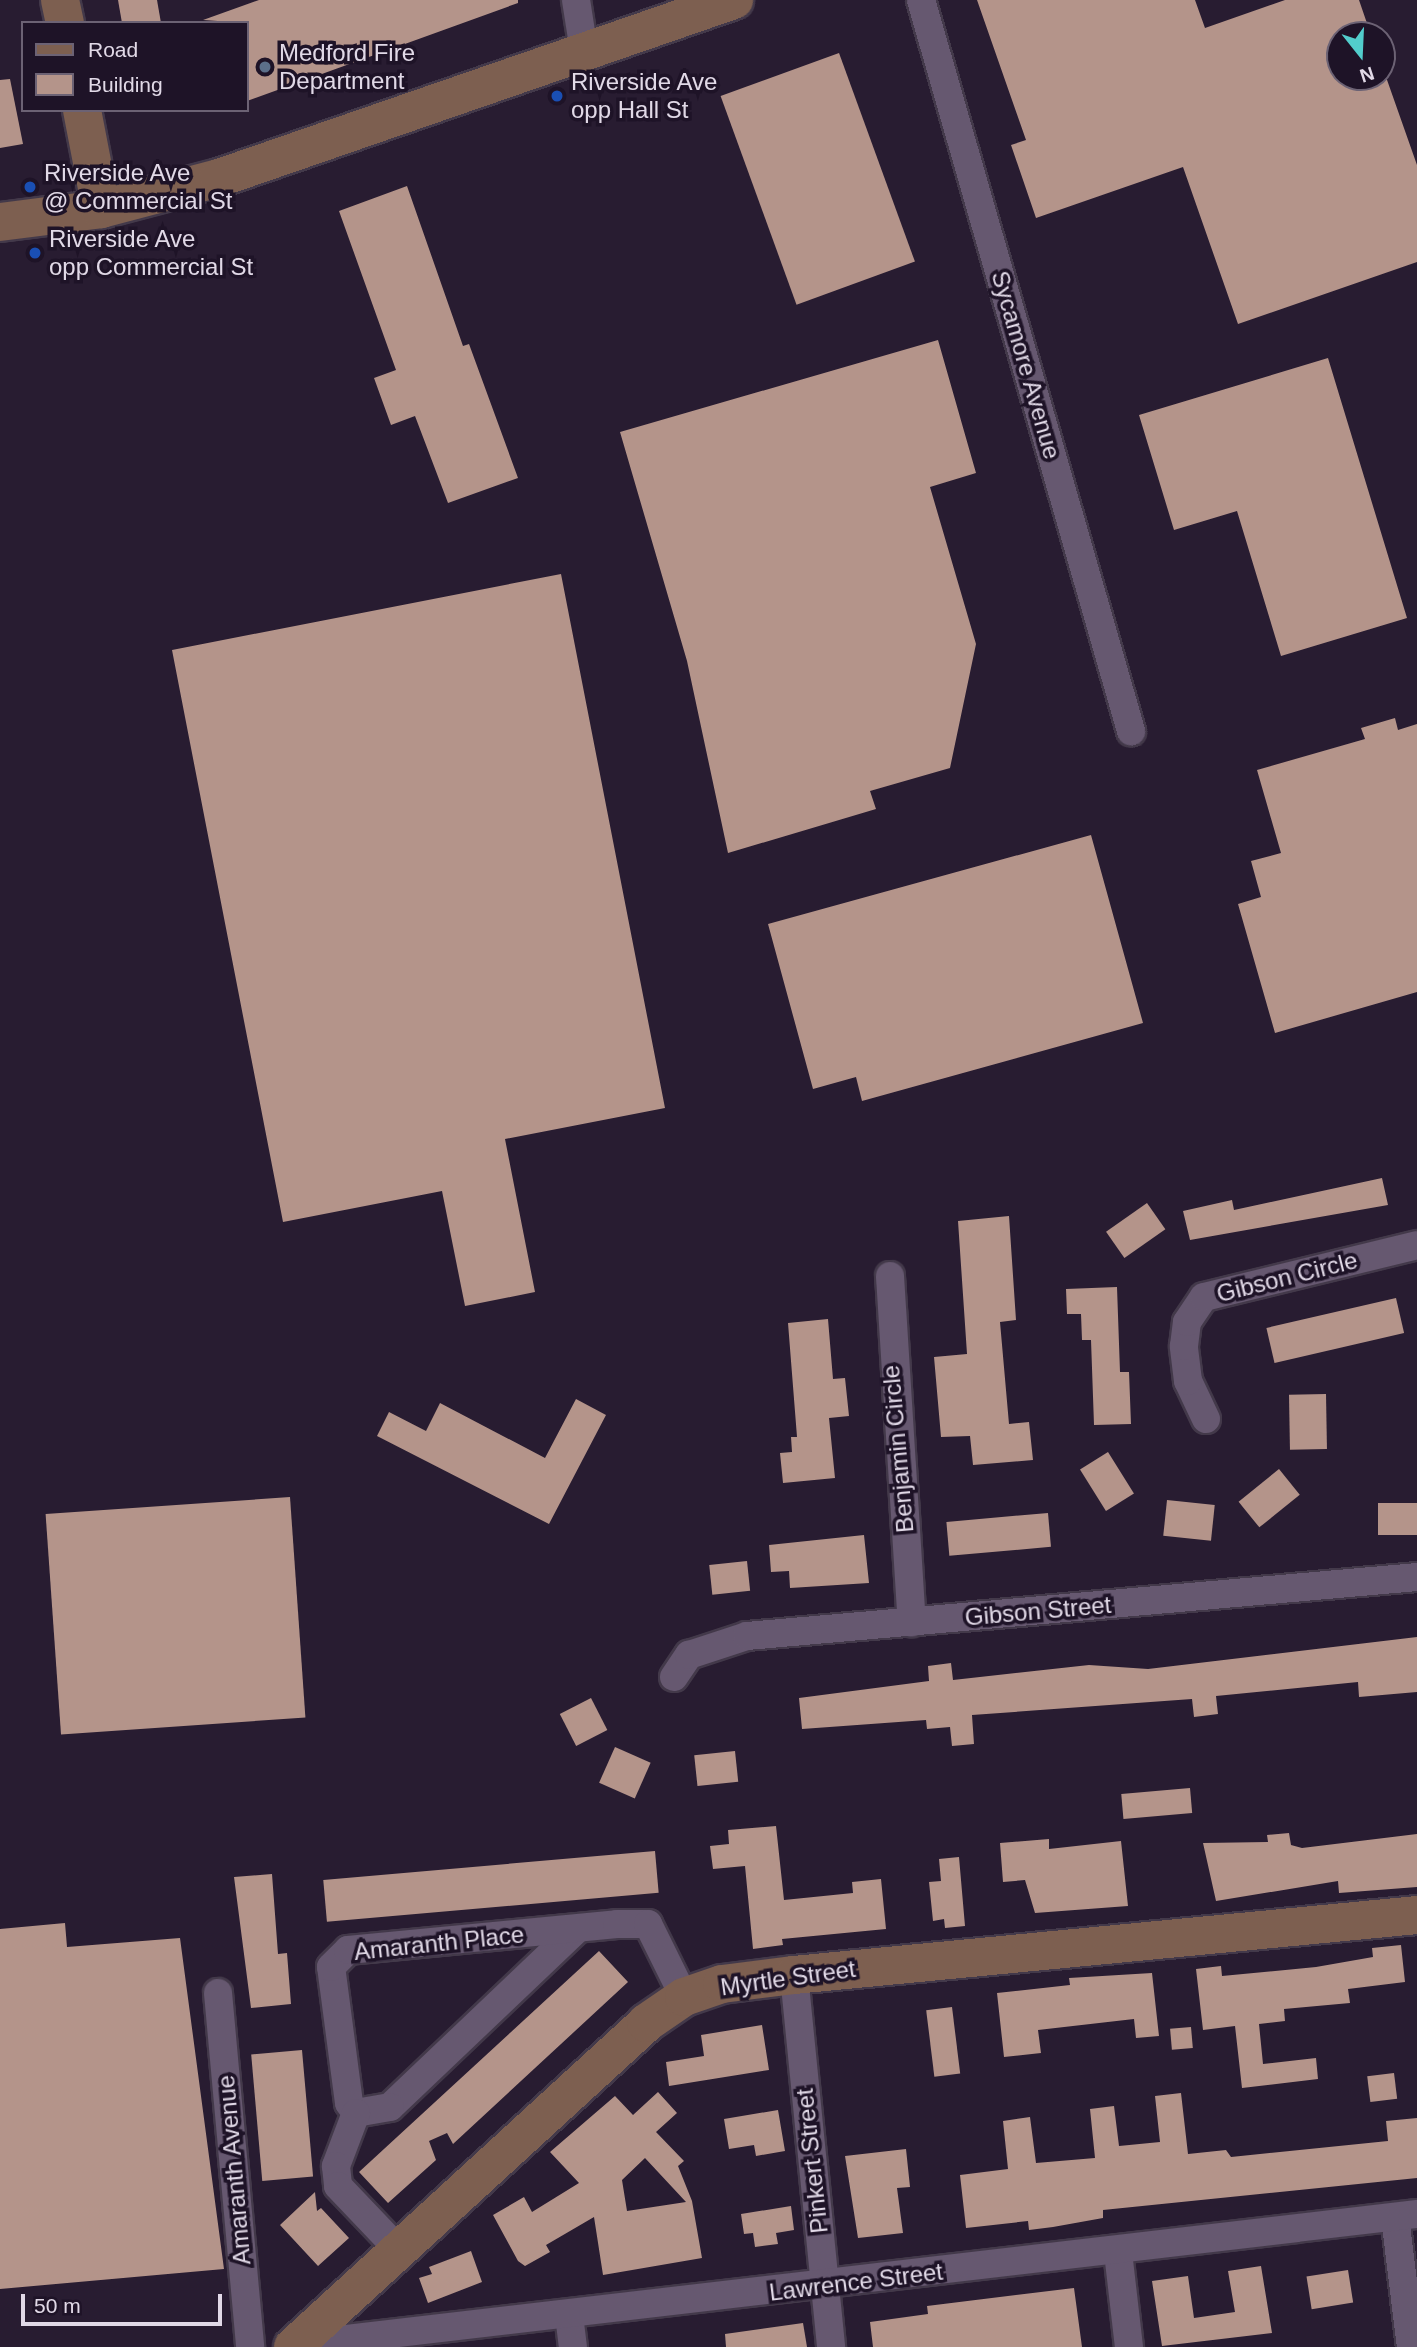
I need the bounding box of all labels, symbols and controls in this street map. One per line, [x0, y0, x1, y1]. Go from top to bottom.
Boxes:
legend [21, 21, 248, 112]
north arrow [1326, 21, 1396, 91]
text: Road [88, 38, 138, 61]
place label: Medford Fire Department [279, 39, 415, 95]
marker: Medford Fire Department [257, 59, 273, 75]
text: N [1357, 62, 1377, 87]
place label: Riverside Ave opp Hall St [571, 68, 719, 124]
text: Building [88, 73, 163, 96]
marker: Riverside Ave opp Hall St [549, 88, 565, 104]
place label: Riverside Ave @ Commercial St [44, 159, 232, 215]
marker: Riverside Ave @ Commercial St [22, 179, 38, 195]
place label: Riverside Ave opp Commercial St [49, 225, 253, 281]
marker: Riverside Ave opp Commercial St [27, 245, 43, 261]
street label: Sycamore Avenue [985, 267, 1067, 463]
street label: Gibson Circle [1214, 1246, 1360, 1308]
street label: Benjamin Circle [876, 1364, 920, 1534]
street label: Gibson Street [964, 1590, 1112, 1632]
street label: Amaranth Place [353, 1920, 525, 1966]
street label: Myrtle Street [719, 1954, 857, 2002]
street label: Amaranth Avenue [211, 2073, 257, 2267]
street label: Pinkert Street [790, 2087, 834, 2235]
street label: Lawrence Street [768, 2257, 944, 2307]
scale bar [24, 2280, 226, 2324]
text: 50 m [34, 2294, 81, 2317]

